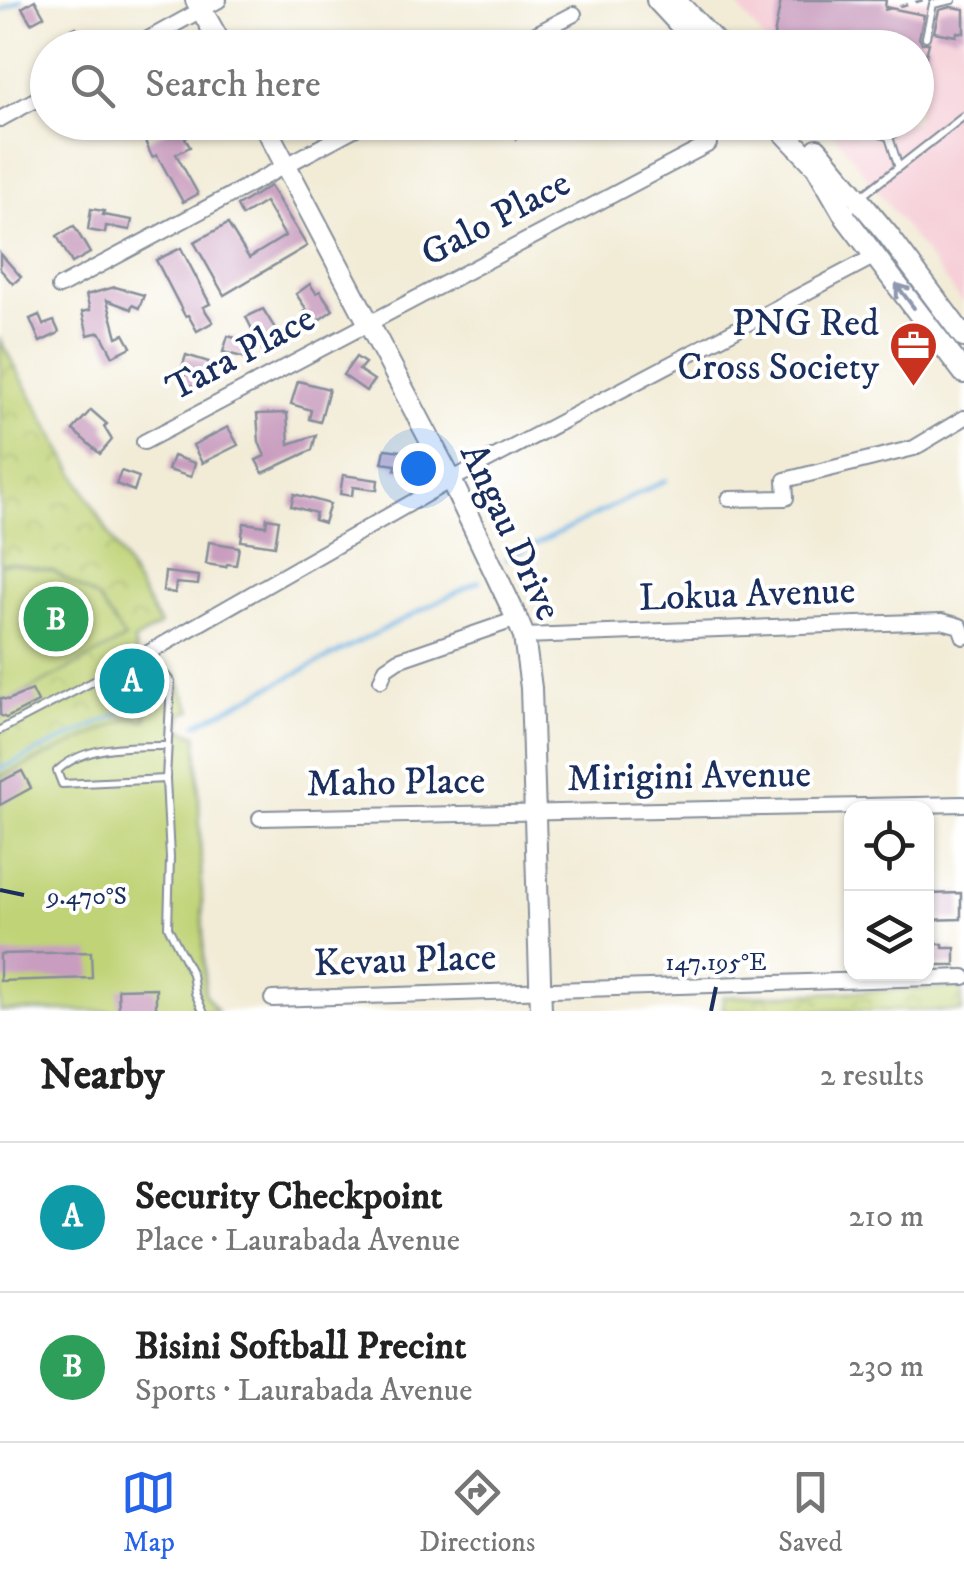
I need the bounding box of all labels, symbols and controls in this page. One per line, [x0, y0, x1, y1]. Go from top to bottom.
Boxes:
search box [30, 30, 934, 140]
icon: search [65, 58, 120, 113]
text: Search here [145, 61, 321, 109]
street label: Galo Place [413, 160, 579, 278]
one-way arrow [895, 283, 917, 309]
street label: Tara Place [158, 295, 324, 413]
place label: PNG Red Cross Society [677, 300, 880, 392]
office icon: PNG Red Cross Society [888, 320, 940, 388]
street label: Angau Drive [448, 436, 572, 628]
your location [393, 443, 444, 494]
street label: Lokua Avenue [638, 567, 856, 623]
pin: B [23, 582, 88, 656]
pin: A [100, 644, 164, 718]
street label: Mirigini Avenue [567, 751, 811, 803]
street label: Maho Place [306, 757, 486, 809]
map controls [844, 801, 934, 981]
button: locate [844, 801, 934, 891]
text: 9.470°S [45, 881, 127, 912]
button: layers [844, 891, 934, 981]
street label: Kevau Place [313, 934, 497, 988]
text: 147.195°E [665, 947, 767, 978]
text: Nearby [40, 1050, 164, 1102]
text: 2 results [820, 1056, 924, 1096]
text: Security Checkpoint [135, 1173, 443, 1221]
text: A [62, 1197, 83, 1237]
text: 210 m [849, 1197, 924, 1237]
text: Place · Laurabada Avenue [135, 1221, 460, 1261]
text: Bisini Softball Precint [135, 1323, 466, 1371]
text: B [62, 1347, 83, 1387]
text: 230 m [848, 1347, 924, 1387]
text: Sports · Laurabada Avenue [135, 1371, 472, 1411]
tab: Map [121, 1465, 176, 1560]
tab: Directions [419, 1465, 535, 1560]
tab: Saved [778, 1465, 843, 1560]

